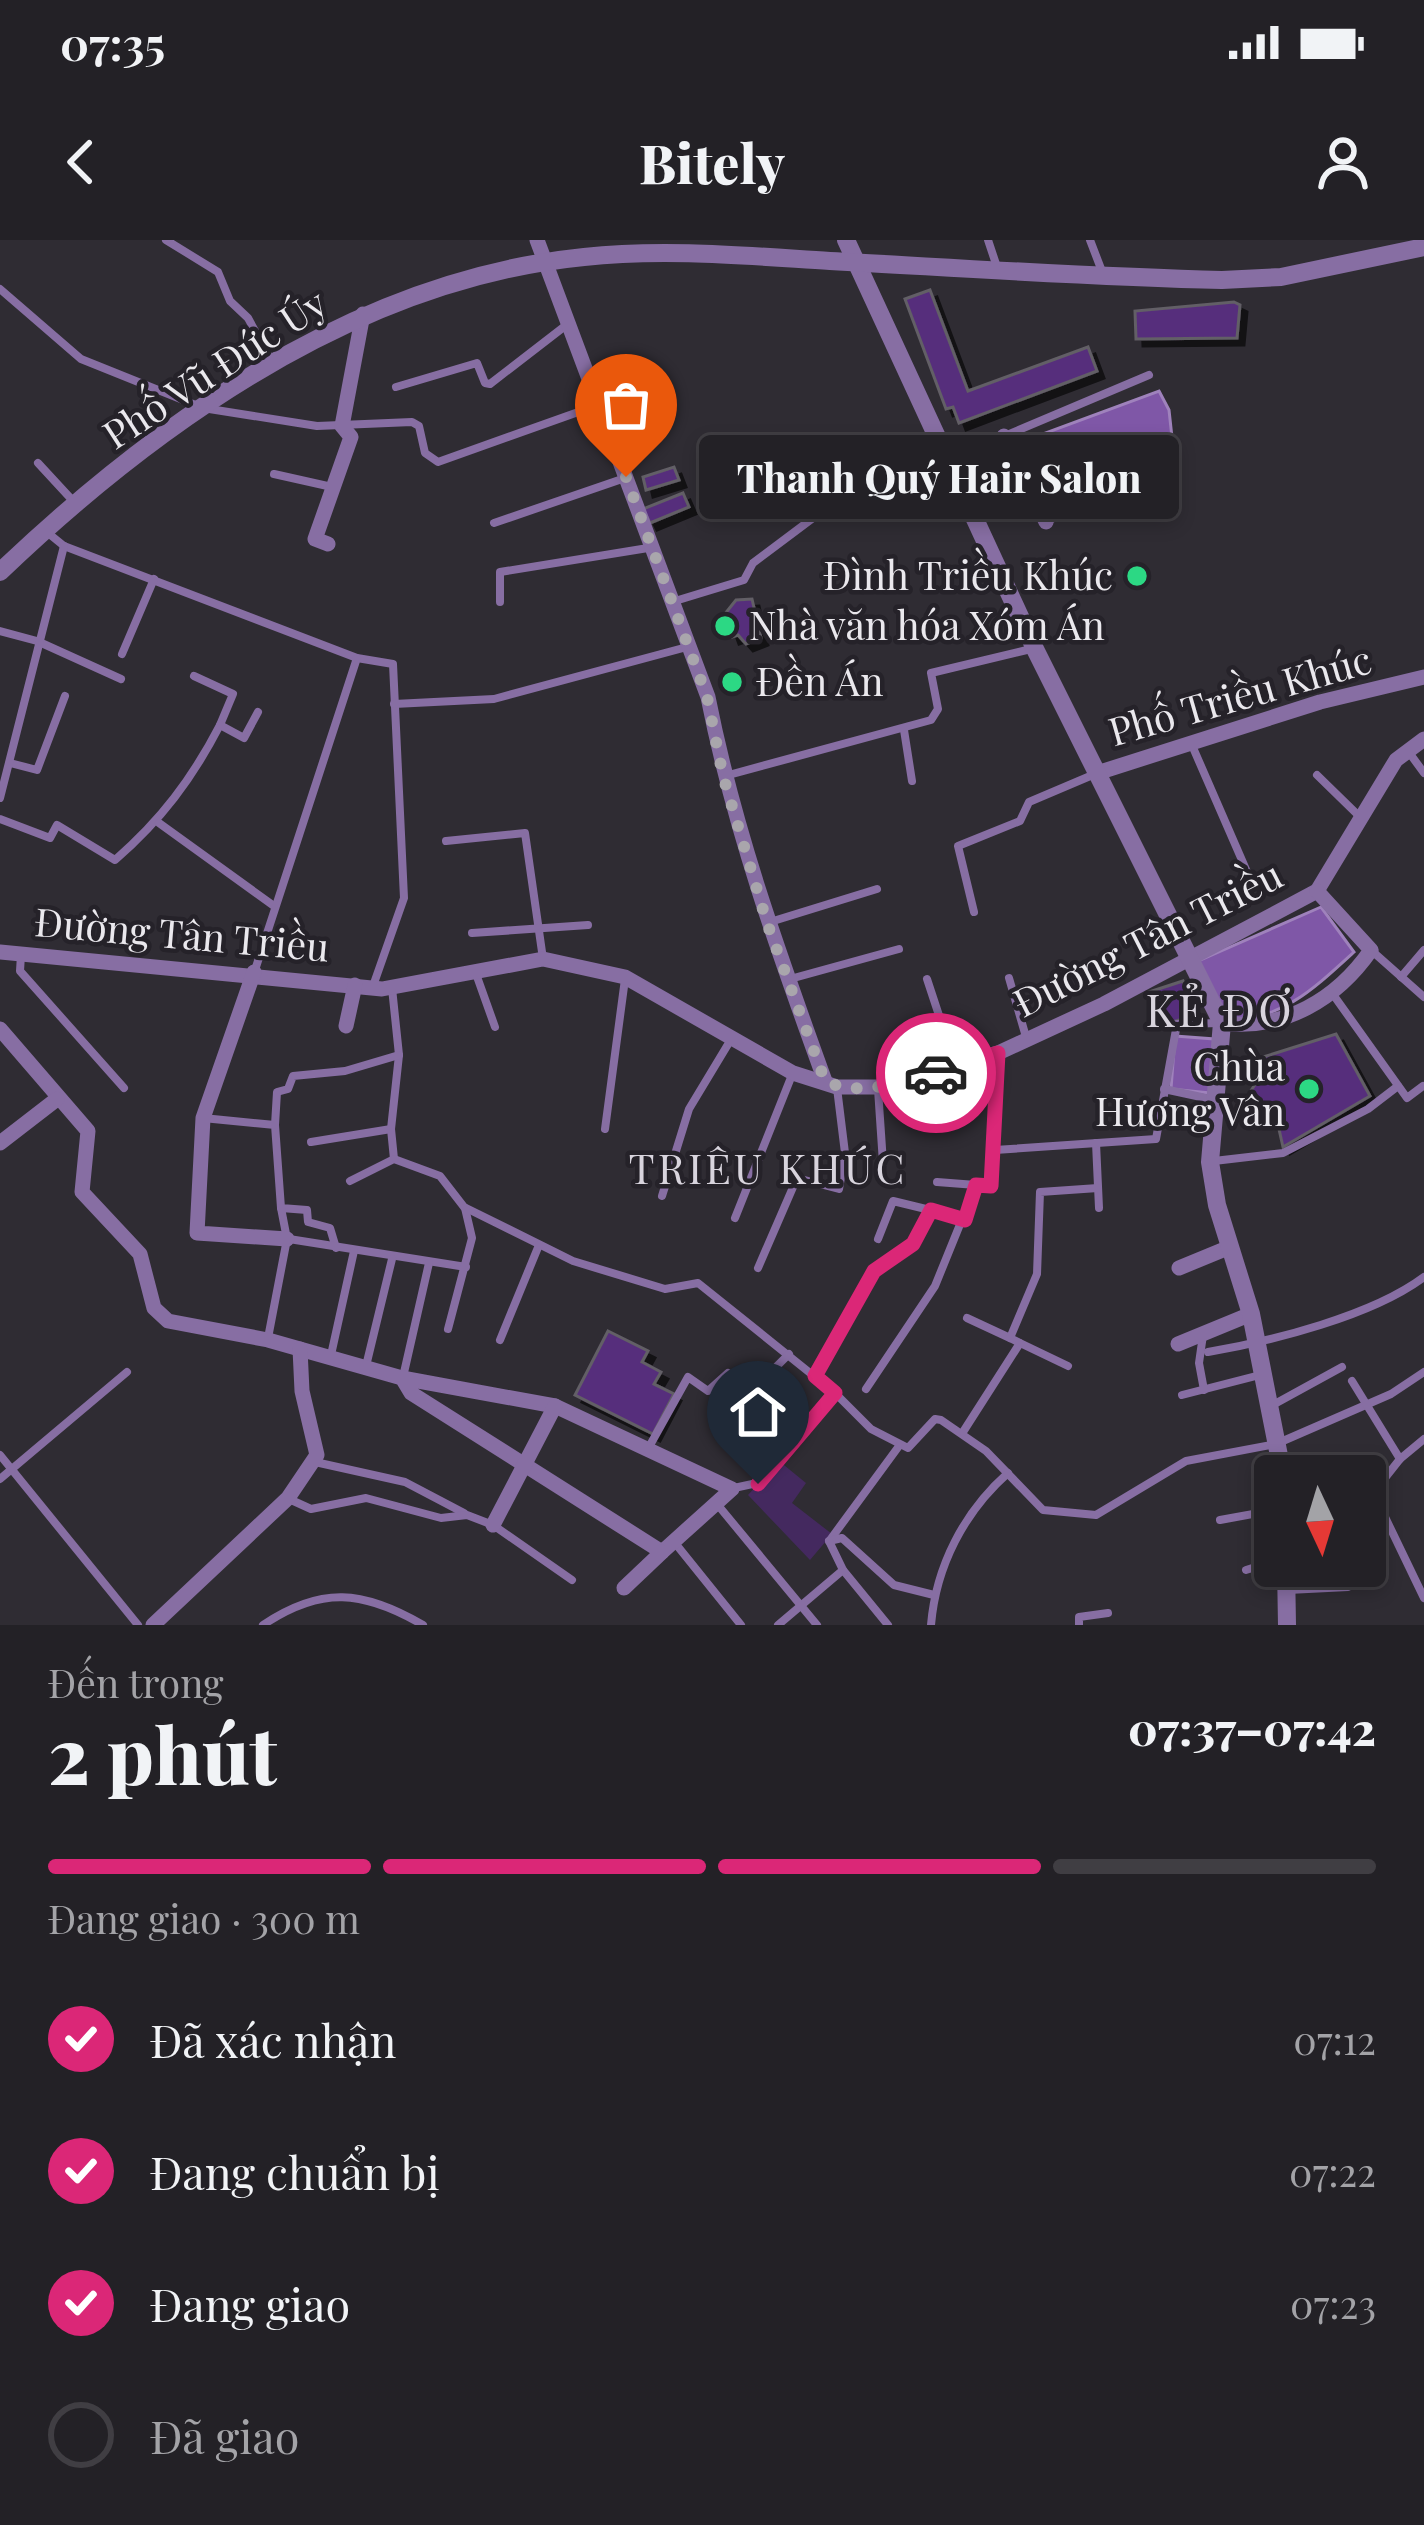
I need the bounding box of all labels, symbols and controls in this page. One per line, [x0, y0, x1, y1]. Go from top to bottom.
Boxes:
text: 07:35 [60, 12, 165, 72]
text: Bitely [639, 126, 785, 198]
icon: back [48, 129, 114, 195]
icon: person [1310, 129, 1376, 195]
street label: Phố Vũ Đức Úy [92, 275, 336, 459]
pin [575, 354, 677, 477]
icon: bag [593, 372, 659, 438]
callout: Thanh Quý Hair Salon [698, 435, 1178, 519]
text: Thanh Quý Hair Salon [737, 451, 1141, 503]
place label: Đình Triều Khúc [823, 547, 1113, 600]
marker: Đình Triều Khúc [1124, 563, 1150, 589]
place label: Nhà văn hóa Xóm Án [749, 598, 1105, 650]
marker: Nhà văn hóa Xóm Án [712, 613, 738, 639]
street label: Phố Triều Khúc [1102, 631, 1377, 756]
place label: Đền Án [756, 653, 883, 706]
marker: Đền Án [719, 669, 745, 695]
street label: Đường Tân Triều [1003, 846, 1290, 1027]
street label: Đường Tân Triều [33, 893, 331, 972]
district label: KẺ ĐƠ [1146, 978, 1294, 1038]
courier [876, 1013, 996, 1133]
place label: Chùa Hương Vân [1095, 1039, 1286, 1136]
icon: car [903, 1040, 969, 1106]
marker: Chùa Hương Vân [1296, 1076, 1322, 1102]
district label: TRIÊU KHÚC [629, 1139, 907, 1195]
pin [707, 1361, 809, 1484]
icon: home [725, 1379, 791, 1445]
north arrow [1254, 1455, 1386, 1587]
map controls [1254, 1455, 1386, 1587]
text: Đến trong [48, 1656, 224, 1708]
text: 07:37–07:42 [1128, 1697, 1376, 1757]
text: 2 phút [48, 1701, 277, 1805]
text: Đang giao · 300 m [48, 1892, 360, 1944]
icon: check [48, 2006, 114, 2072]
text: Đã xác nhận [150, 2009, 396, 2069]
text: 07:12 [1293, 2013, 1376, 2065]
icon: check [48, 2138, 114, 2204]
text: Đang chuẩn bị [150, 2141, 440, 2201]
text: 07:22 [1289, 2145, 1376, 2197]
icon: check [48, 2270, 114, 2336]
text: Đang giao [150, 2273, 350, 2333]
text: 07:23 [1290, 2277, 1376, 2329]
text: Đã giao [150, 2405, 299, 2465]

